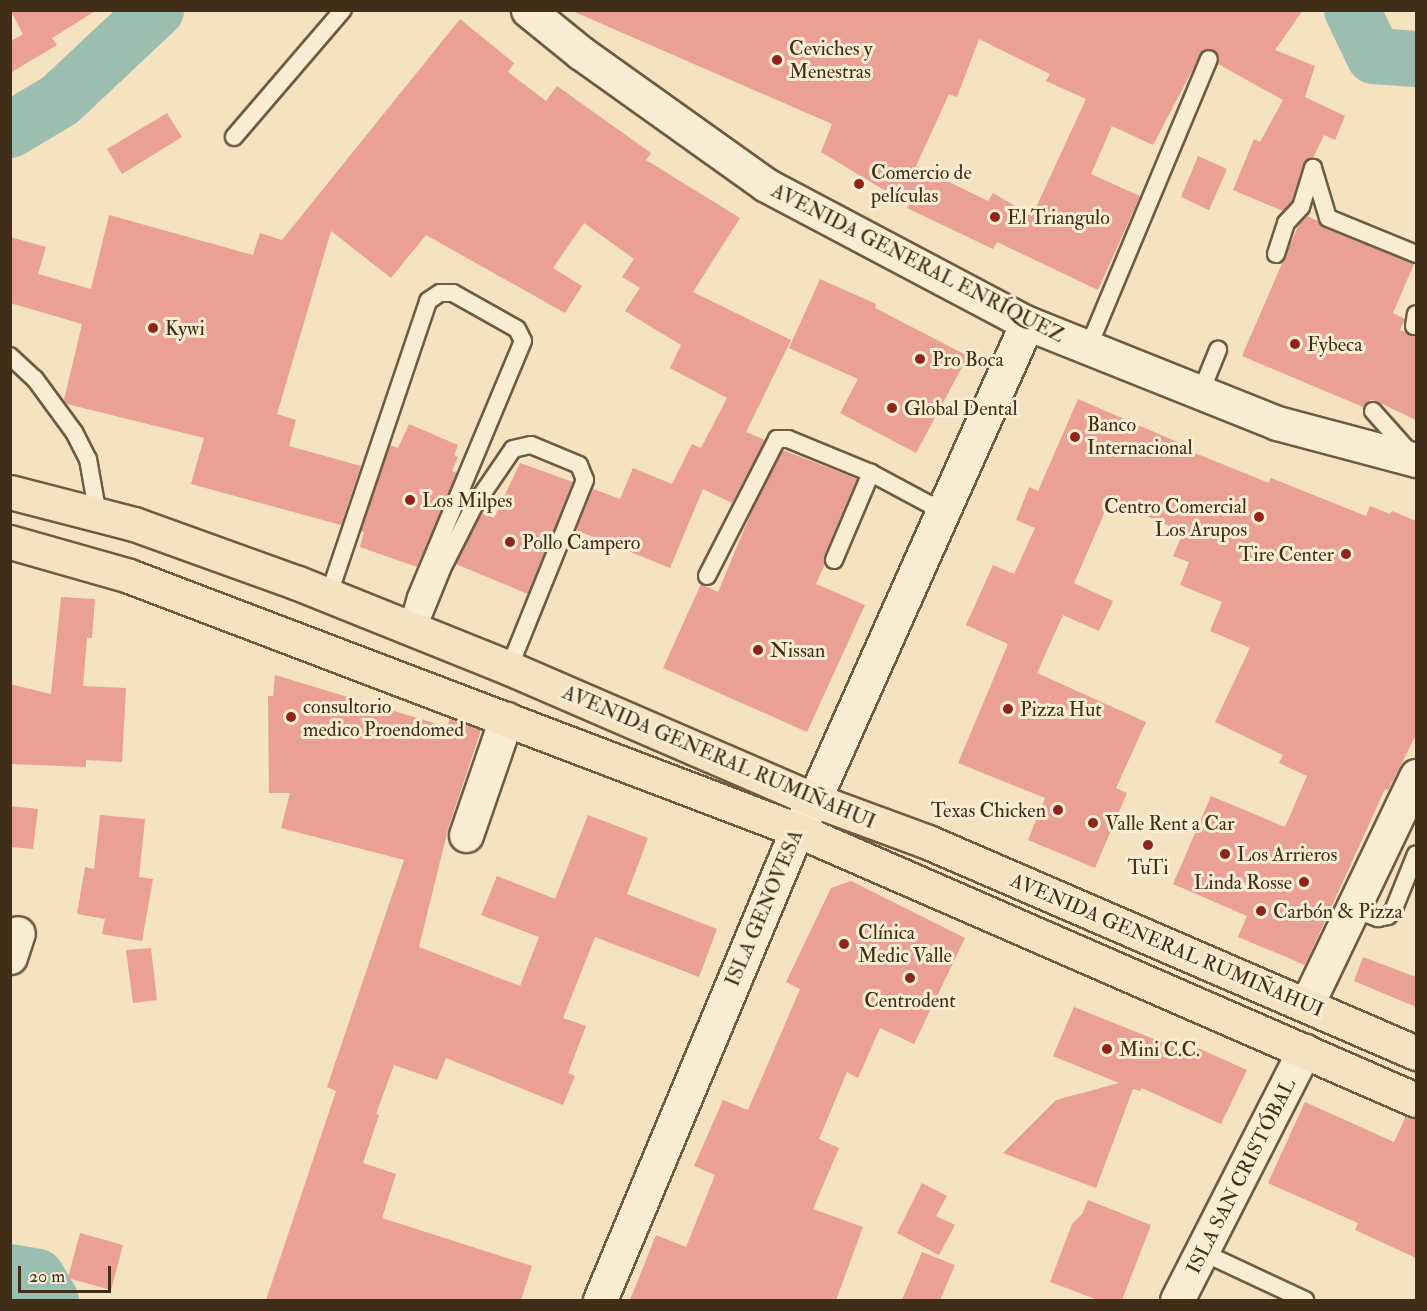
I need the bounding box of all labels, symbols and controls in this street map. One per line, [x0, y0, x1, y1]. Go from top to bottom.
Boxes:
place label: Ceviches y Menestras [789, 36, 873, 83]
marker: Ceviches y Menestras [770, 53, 784, 67]
place label: Comercio de películas [871, 160, 972, 207]
marker: Comercio de películas [852, 177, 866, 191]
street label: AVENIDA GENERAL ENRÍQUEZ [767, 178, 1069, 348]
place label: El Triangulo [1007, 205, 1110, 229]
marker: El Triangulo [988, 210, 1002, 224]
place label: Kywi [165, 316, 205, 340]
marker: Kywi [146, 321, 160, 335]
place label: Fybeca [1307, 332, 1362, 356]
marker: Fybeca [1288, 337, 1302, 351]
place label: Pro Boca [932, 347, 1004, 371]
marker: Pro Boca [913, 352, 927, 366]
place label: Global Dental [904, 396, 1018, 420]
marker: Global Dental [885, 401, 899, 415]
place label: Banco Internacional [1087, 413, 1193, 460]
marker: Banco Internacional [1068, 430, 1082, 444]
place label: Los Milpes [422, 488, 512, 512]
marker: Los Milpes [403, 493, 417, 507]
place label: Centro Comercial Los Arupos [1104, 494, 1247, 541]
marker: Centro Comercial Los Arupos [1252, 510, 1266, 524]
place label: Pollo Campero [522, 530, 640, 554]
marker: Pollo Campero [503, 535, 517, 549]
place label: Tire Center [1239, 542, 1334, 566]
marker: Tire Center [1339, 547, 1353, 561]
place label: Nissan [770, 638, 825, 662]
marker: Nissan [751, 643, 765, 657]
street label: AVENIDA GENERAL RUMIÑAHUI [559, 680, 879, 834]
place label: consultorio medico Proendomed [303, 694, 464, 741]
place label: Pizza Hut [1020, 697, 1102, 721]
marker: Pizza Hut [1001, 702, 1015, 716]
marker: consultorio medico Proendomed [284, 710, 298, 724]
place label: Texas Chicken [931, 798, 1046, 822]
marker: Texas Chicken [1051, 803, 1065, 817]
place label: Valle Rent a Car [1105, 811, 1235, 835]
marker: Valle Rent a Car [1086, 816, 1100, 830]
street label: ISLA GENOVESA [720, 826, 808, 990]
marker: TuTi [1141, 838, 1155, 852]
place label: Los Arrieros [1237, 842, 1337, 866]
marker: Los Arrieros [1218, 847, 1232, 861]
place label: TuTi [1127, 855, 1169, 879]
street label: AVENIDA GENERAL RUMIÑAHUI [1007, 868, 1327, 1022]
place label: Linda Rosse [1194, 870, 1292, 894]
marker: Linda Rosse [1297, 875, 1311, 889]
place label: Carbón & Pizza [1273, 899, 1403, 923]
marker: Carbón & Pizza [1254, 904, 1268, 918]
place label: Clínica Medic Valle [858, 921, 952, 968]
marker: Clínica Medic Valle [835, 935, 853, 953]
marker: Centrodent [903, 971, 917, 985]
place label: Centrodent [864, 988, 956, 1012]
place label: Mini C.C. [1119, 1037, 1200, 1061]
marker: Mini C.C. [1100, 1042, 1114, 1056]
street label: ISLA SAN CRISTÓBAL [1181, 1074, 1301, 1278]
scale bar [21, 1254, 114, 1292]
text: 20 m [29, 1265, 65, 1288]

